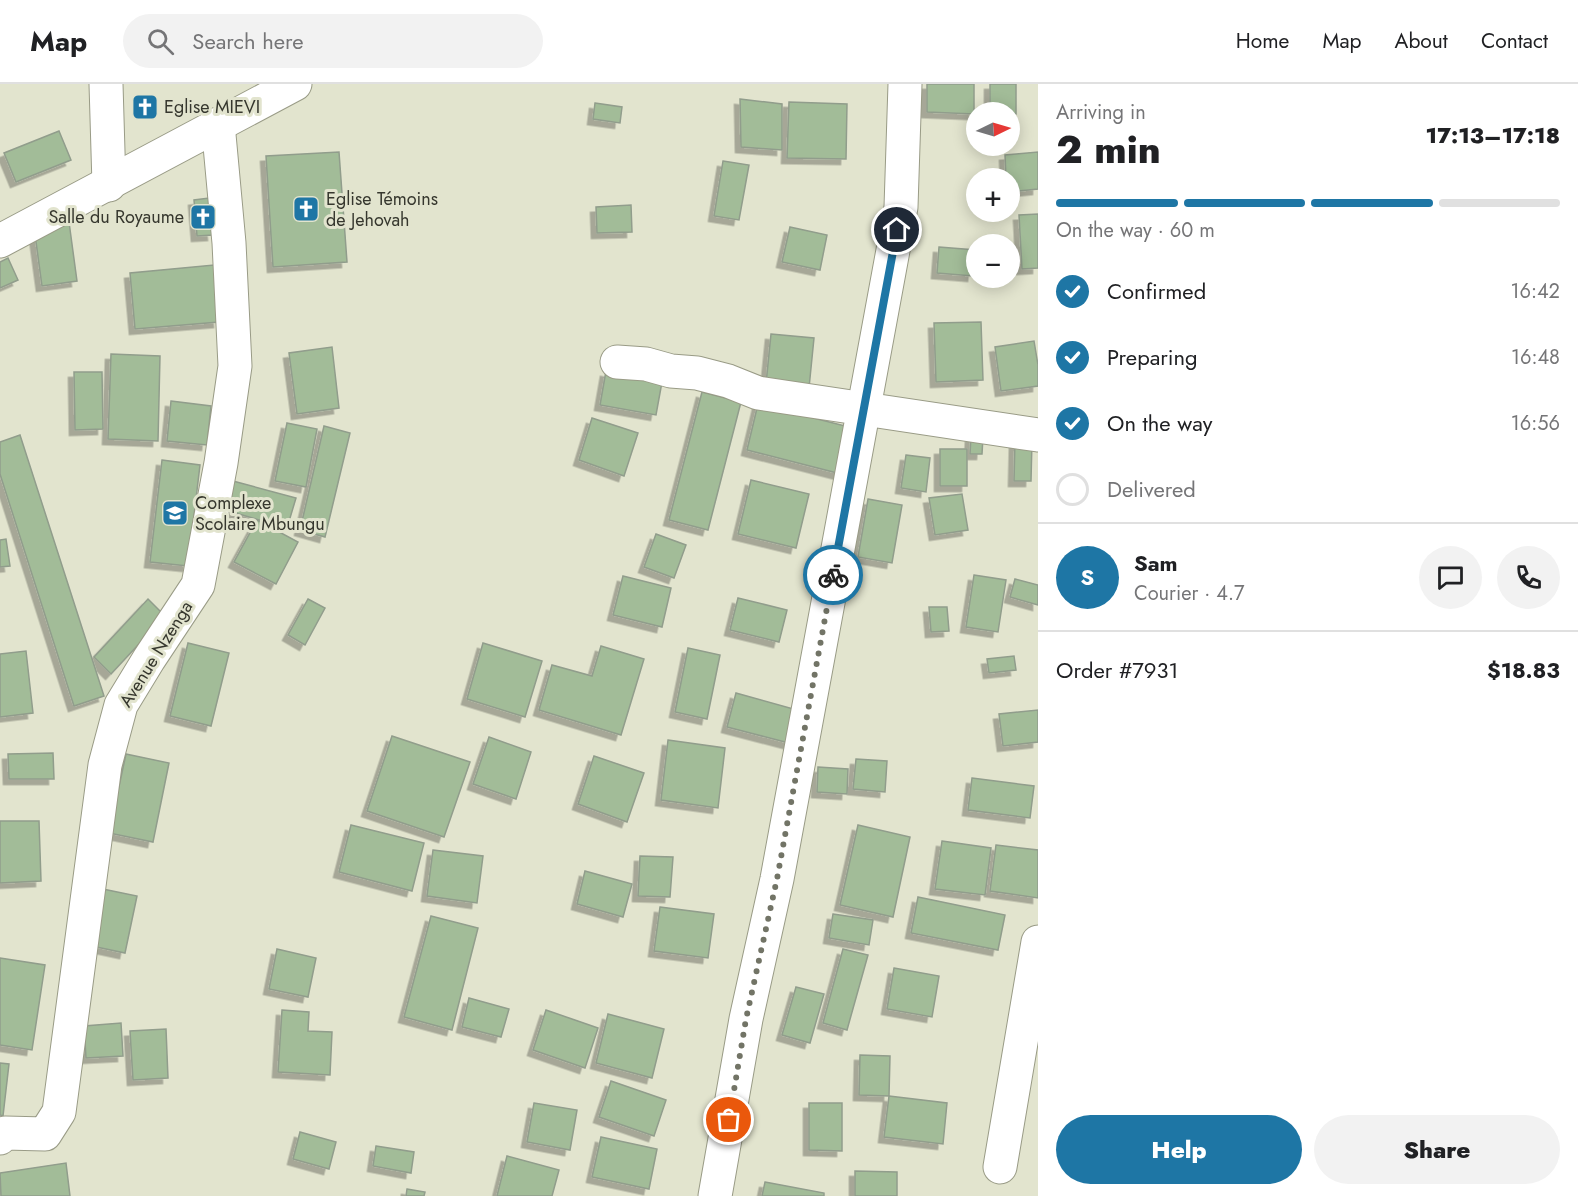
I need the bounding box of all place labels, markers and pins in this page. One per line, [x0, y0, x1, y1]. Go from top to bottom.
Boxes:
church icon: Eglise MIEVI [130, 92, 160, 122]
place label: Eglise MIEVI [164, 94, 260, 120]
place label: Eglise Témoins de Jehovah [326, 186, 438, 233]
church icon: Eglise Témoins de Jehovah [291, 194, 321, 224]
church icon: Salle du Royaume [188, 202, 218, 232]
place label: Salle du Royaume [48, 204, 184, 230]
pin [871, 204, 922, 255]
place label: Complexe Scolaire Mbungu [195, 490, 325, 537]
school or university icon: Complexe Scolaire Mbungu [160, 498, 190, 528]
pin [703, 1094, 754, 1145]

